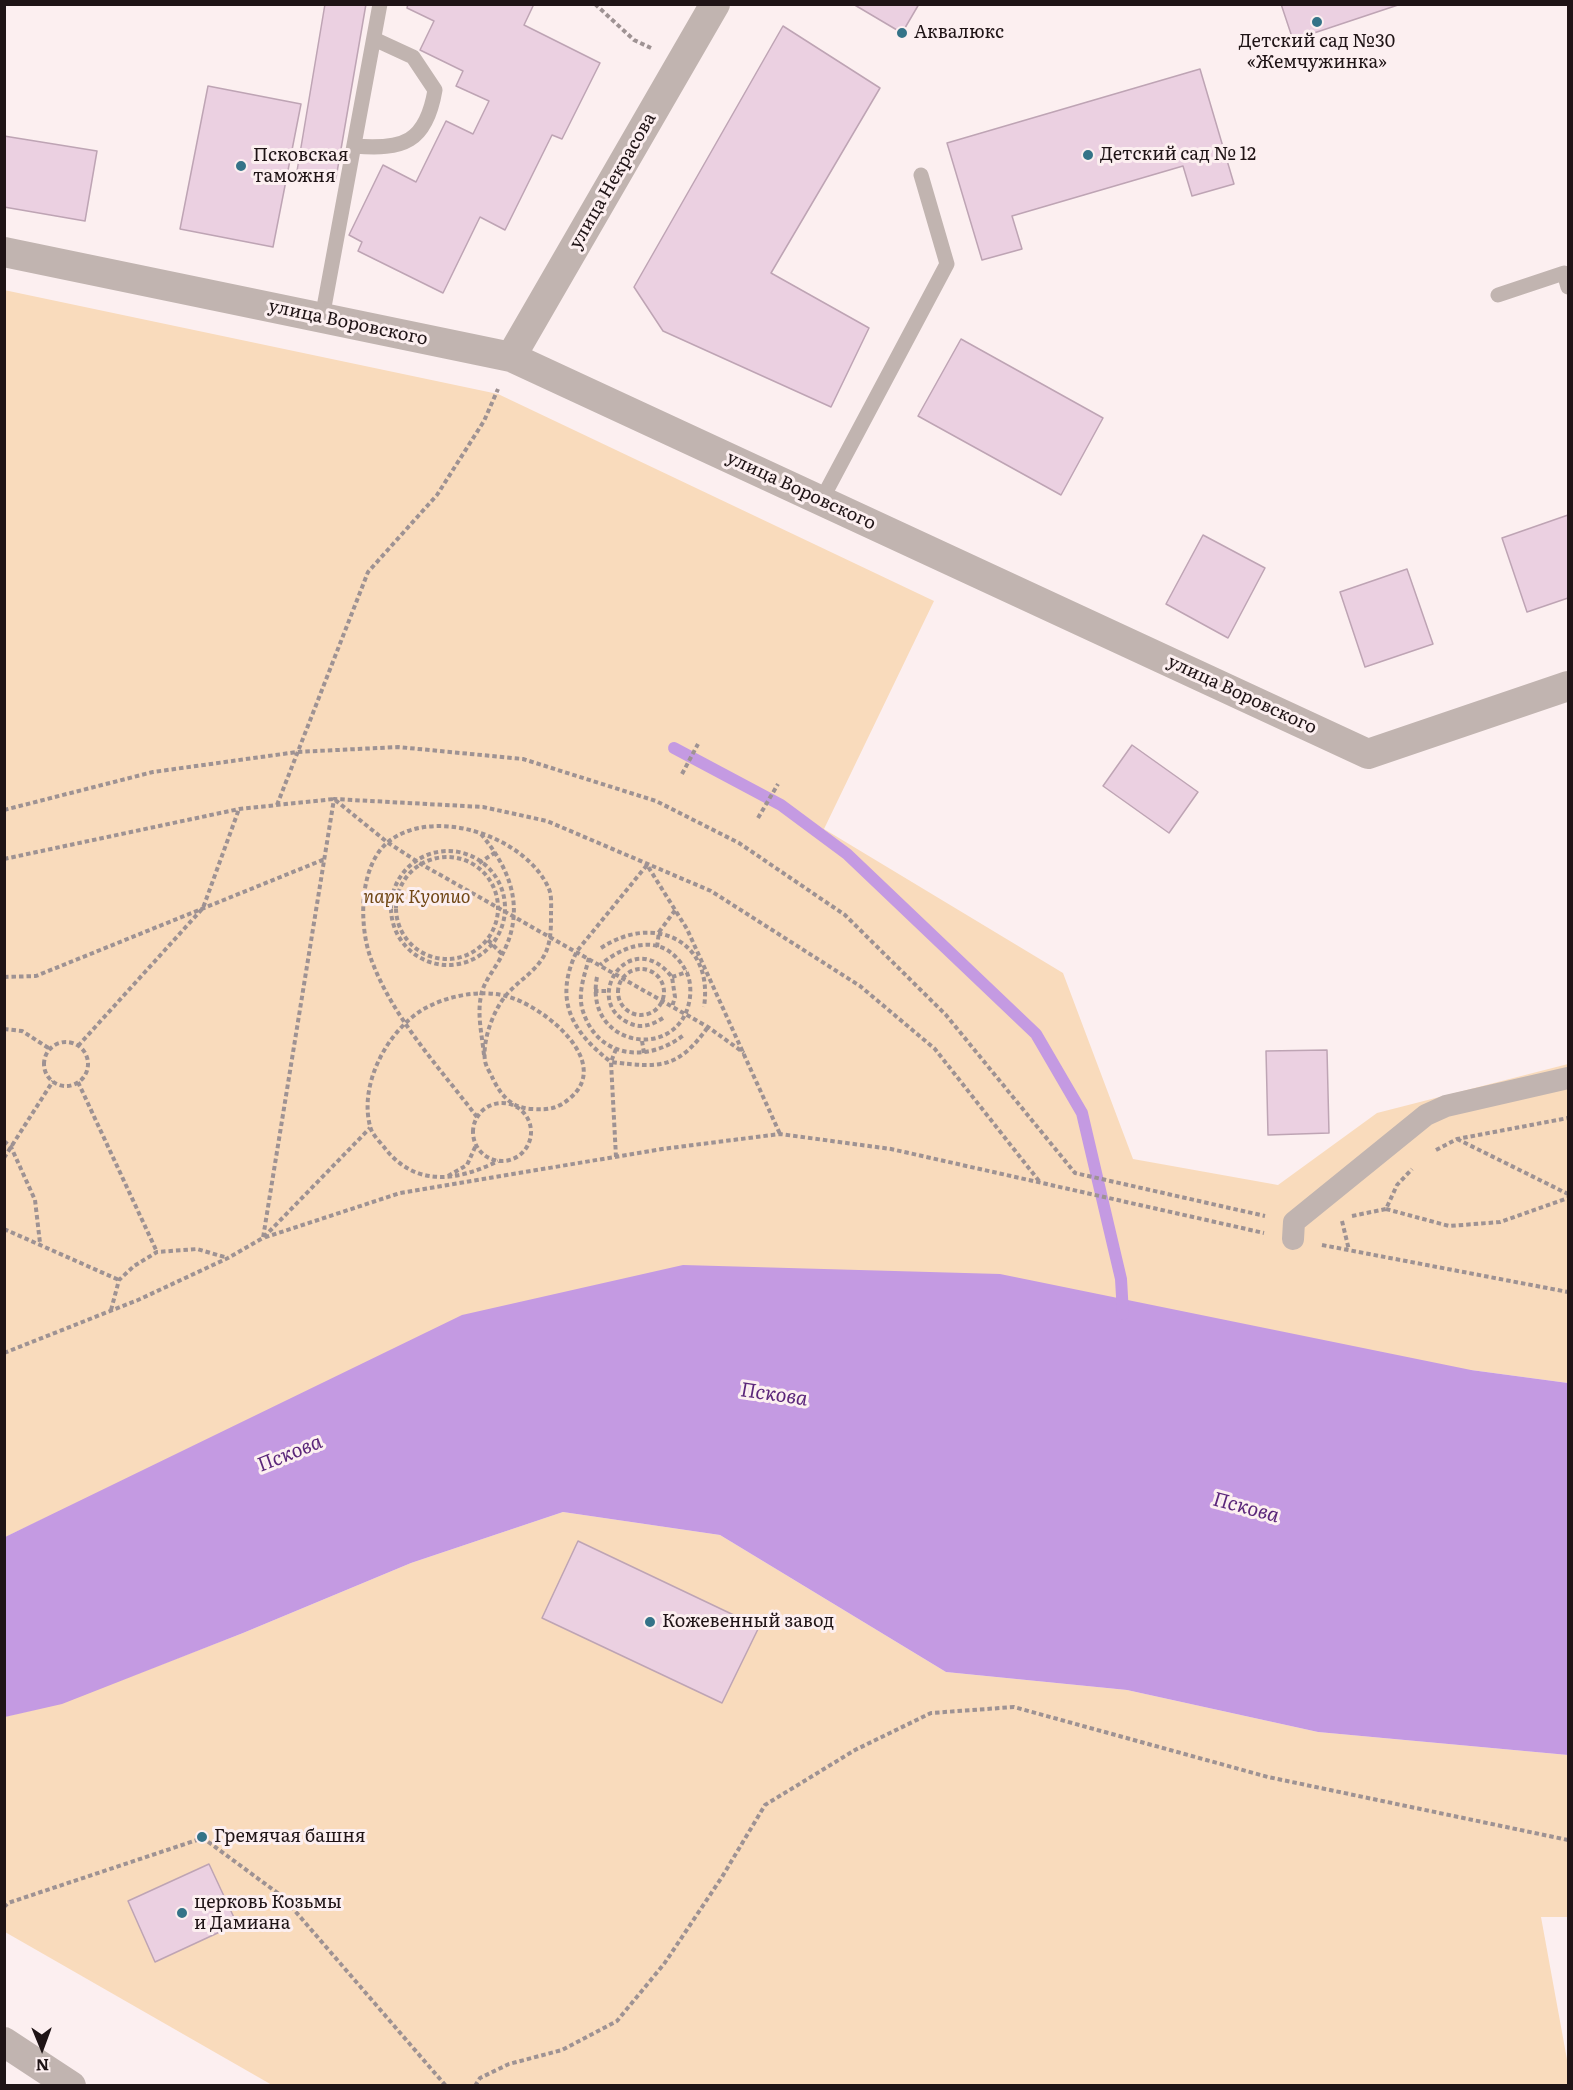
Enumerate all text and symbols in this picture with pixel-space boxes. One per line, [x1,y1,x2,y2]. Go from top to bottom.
marker: Детский сад №30 «Жемчужинка» [1310,15,1324,29]
place label: Аквалюкс [914,22,1004,44]
marker: Аквалюкс [895,26,909,40]
place label: Детский сад №30 «Жемчужинка» [1239,31,1395,74]
street label: улица Некрасова [565,109,661,253]
place label: Детский сад № 12 [1100,144,1256,166]
place label: Псковская таможня [253,145,349,188]
marker: Детский сад № 12 [1081,148,1095,162]
marker: Псковская таможня [234,159,248,173]
street label: улица Воровского [266,296,430,350]
street label: улица Воровского [723,447,879,535]
street label: улица Воровского [1164,651,1320,739]
park label: парк Куопио [364,887,470,909]
water label: Пскова [739,1378,809,1412]
water label: Пскова [254,1430,326,1478]
water label: Пскова [1210,1488,1282,1528]
place label: Кожевенный завод [662,1611,834,1633]
marker: Кожевенный завод [643,1615,657,1629]
place label: Гремячая башня [214,1826,366,1848]
marker: Гремячая башня [195,1830,209,1844]
place label: церковь Козьмы и Дамиана [194,1892,342,1934]
marker: церковь Козьмы и Дамиана [175,1906,189,1920]
north arrow [12,2018,72,2078]
text: N [35,2054,49,2078]

